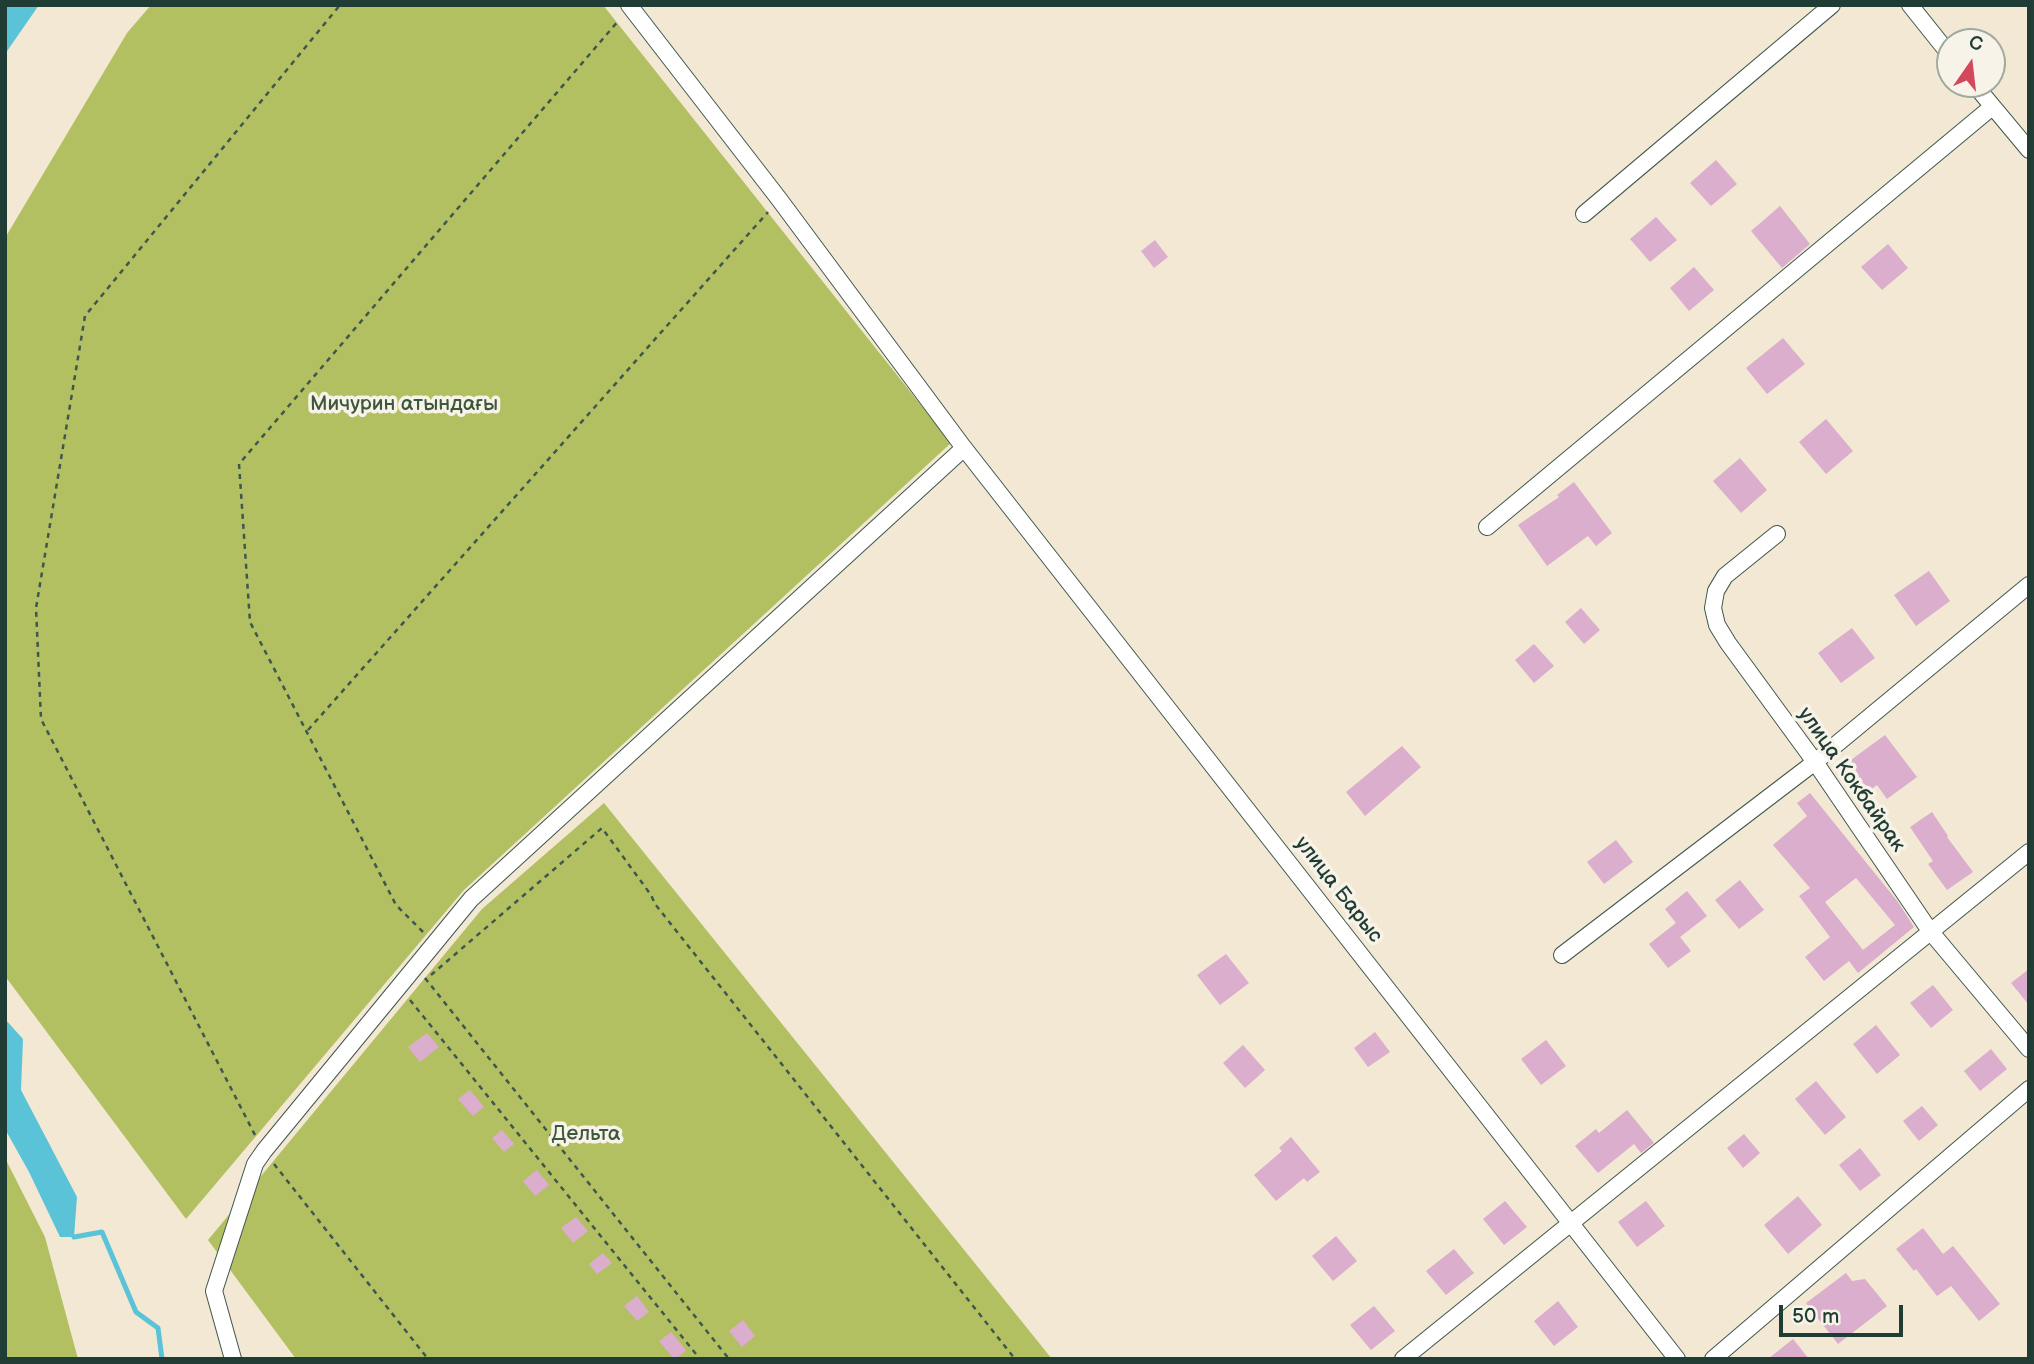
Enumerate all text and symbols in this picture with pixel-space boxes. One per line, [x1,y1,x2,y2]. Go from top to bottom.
north arrow [1936,28,2006,98]
text: С [1967,31,1985,57]
park label: Мичурин атындағы [310,392,498,418]
street label: улица Кокбайрак [1792,703,1910,857]
street label: улица Барыс [1289,832,1387,948]
park label: Дельта [552,1122,620,1148]
scale bar [1782,1290,1906,1334]
text: 50 m [1792,1304,1839,1329]

